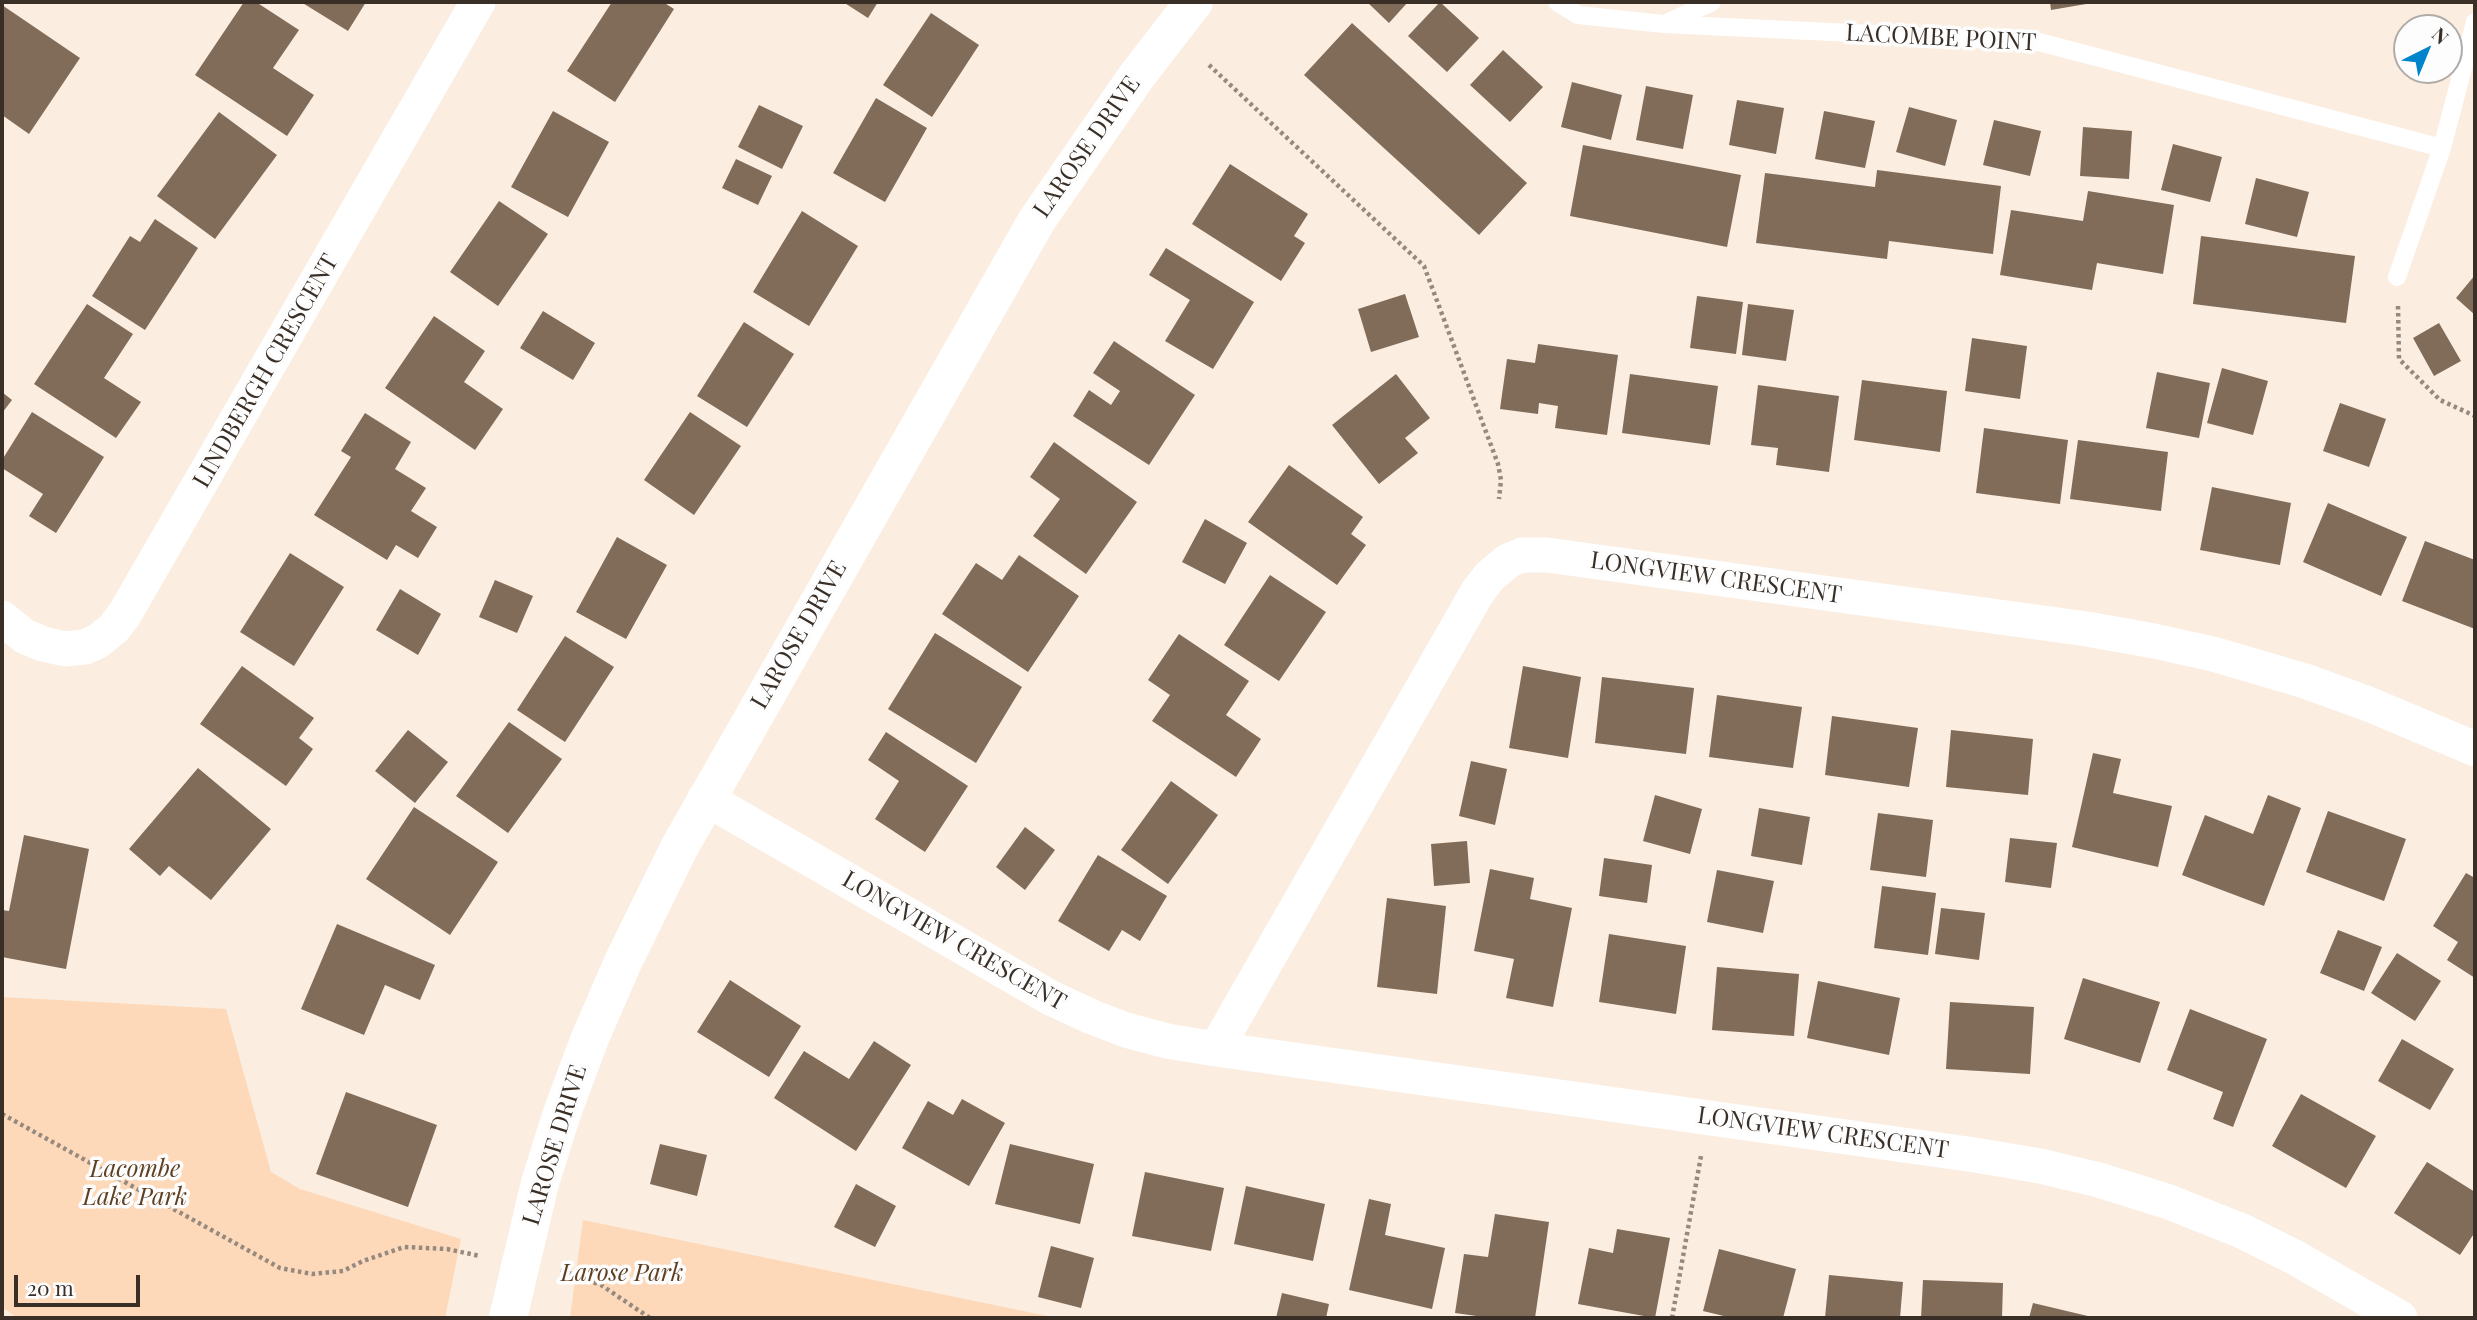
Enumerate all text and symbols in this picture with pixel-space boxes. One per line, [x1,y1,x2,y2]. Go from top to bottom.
north arrow [2393,14,2463,84]
street label: LACOMBE POINT [1845,19,2037,57]
text: N [2427,21,2455,49]
street label: LAROSE DRIVE [1028,71,1146,223]
street label: LINDBERGH CRESCENT [187,249,345,493]
street label: LONGVIEW CRESCENT [1588,546,1844,610]
street label: LAROSE DRIVE [745,556,853,714]
street label: LONGVIEW CRESCENT [837,865,1071,1017]
street label: LAROSE DRIVE [517,1061,593,1229]
street label: LONGVIEW CRESCENT [1695,1101,1951,1165]
park label: Lacombe Lake Park [83,1156,187,1212]
scale bar [18,1260,144,1304]
park label: Larose Park [561,1260,683,1288]
text: 20 m [27,1273,74,1301]

